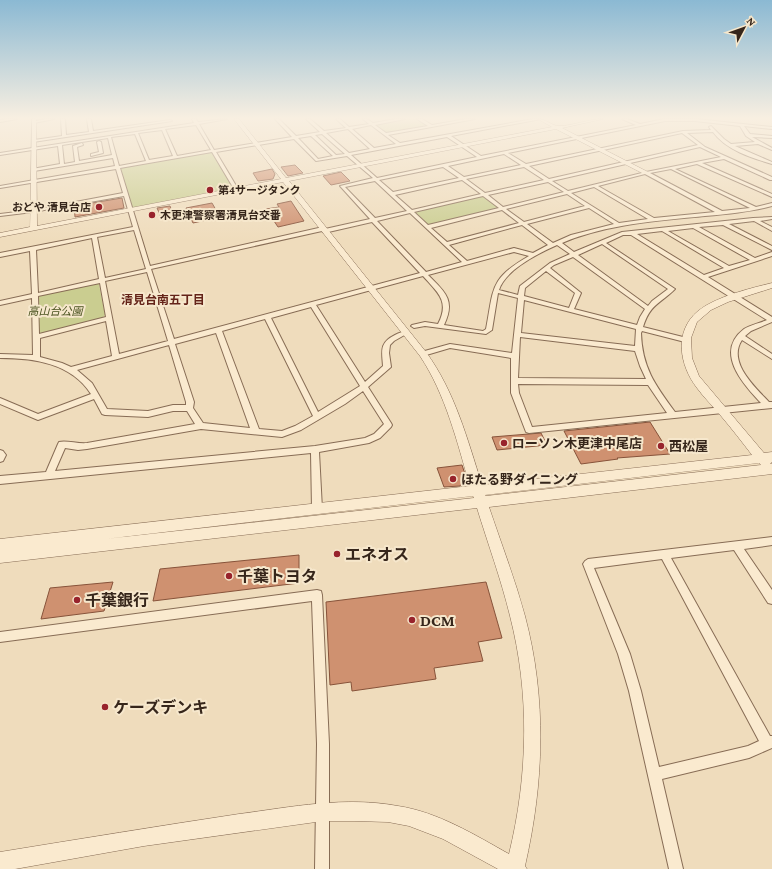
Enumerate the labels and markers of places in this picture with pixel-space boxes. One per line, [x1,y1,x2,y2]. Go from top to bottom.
place label: 第4サージタンク [218,184,301,196]
marker: 第4サージタンク [205,185,215,195]
place label: おどや 清見台店 [12,201,91,213]
marker: おどや 清見台店 [94,202,104,212]
place label: 木更津警察署清見台交番 [160,209,281,221]
marker: 木更津警察署清見台交番 [147,210,157,220]
place label: ローソン木更津中尾店 [512,436,642,451]
marker: ローソン木更津中尾店 [499,438,509,448]
place label: 西松屋 [669,439,708,454]
marker: 西松屋 [656,441,666,451]
place label: ほたる野ダイニング [461,472,578,487]
marker: ほたる野ダイニング [448,474,458,484]
place label: エネオス [345,546,409,563]
marker: エネオス [332,549,342,559]
place label: 千葉トヨタ [237,568,317,585]
marker: 千葉トヨタ [224,571,234,581]
place label: 千葉銀行 [85,592,149,609]
marker: 千葉銀行 [72,595,82,605]
place label: DCM [420,612,455,629]
marker: DCM [407,615,417,625]
place label: ケーズデンキ [113,699,208,716]
marker: ケーズデンキ [100,702,110,712]

